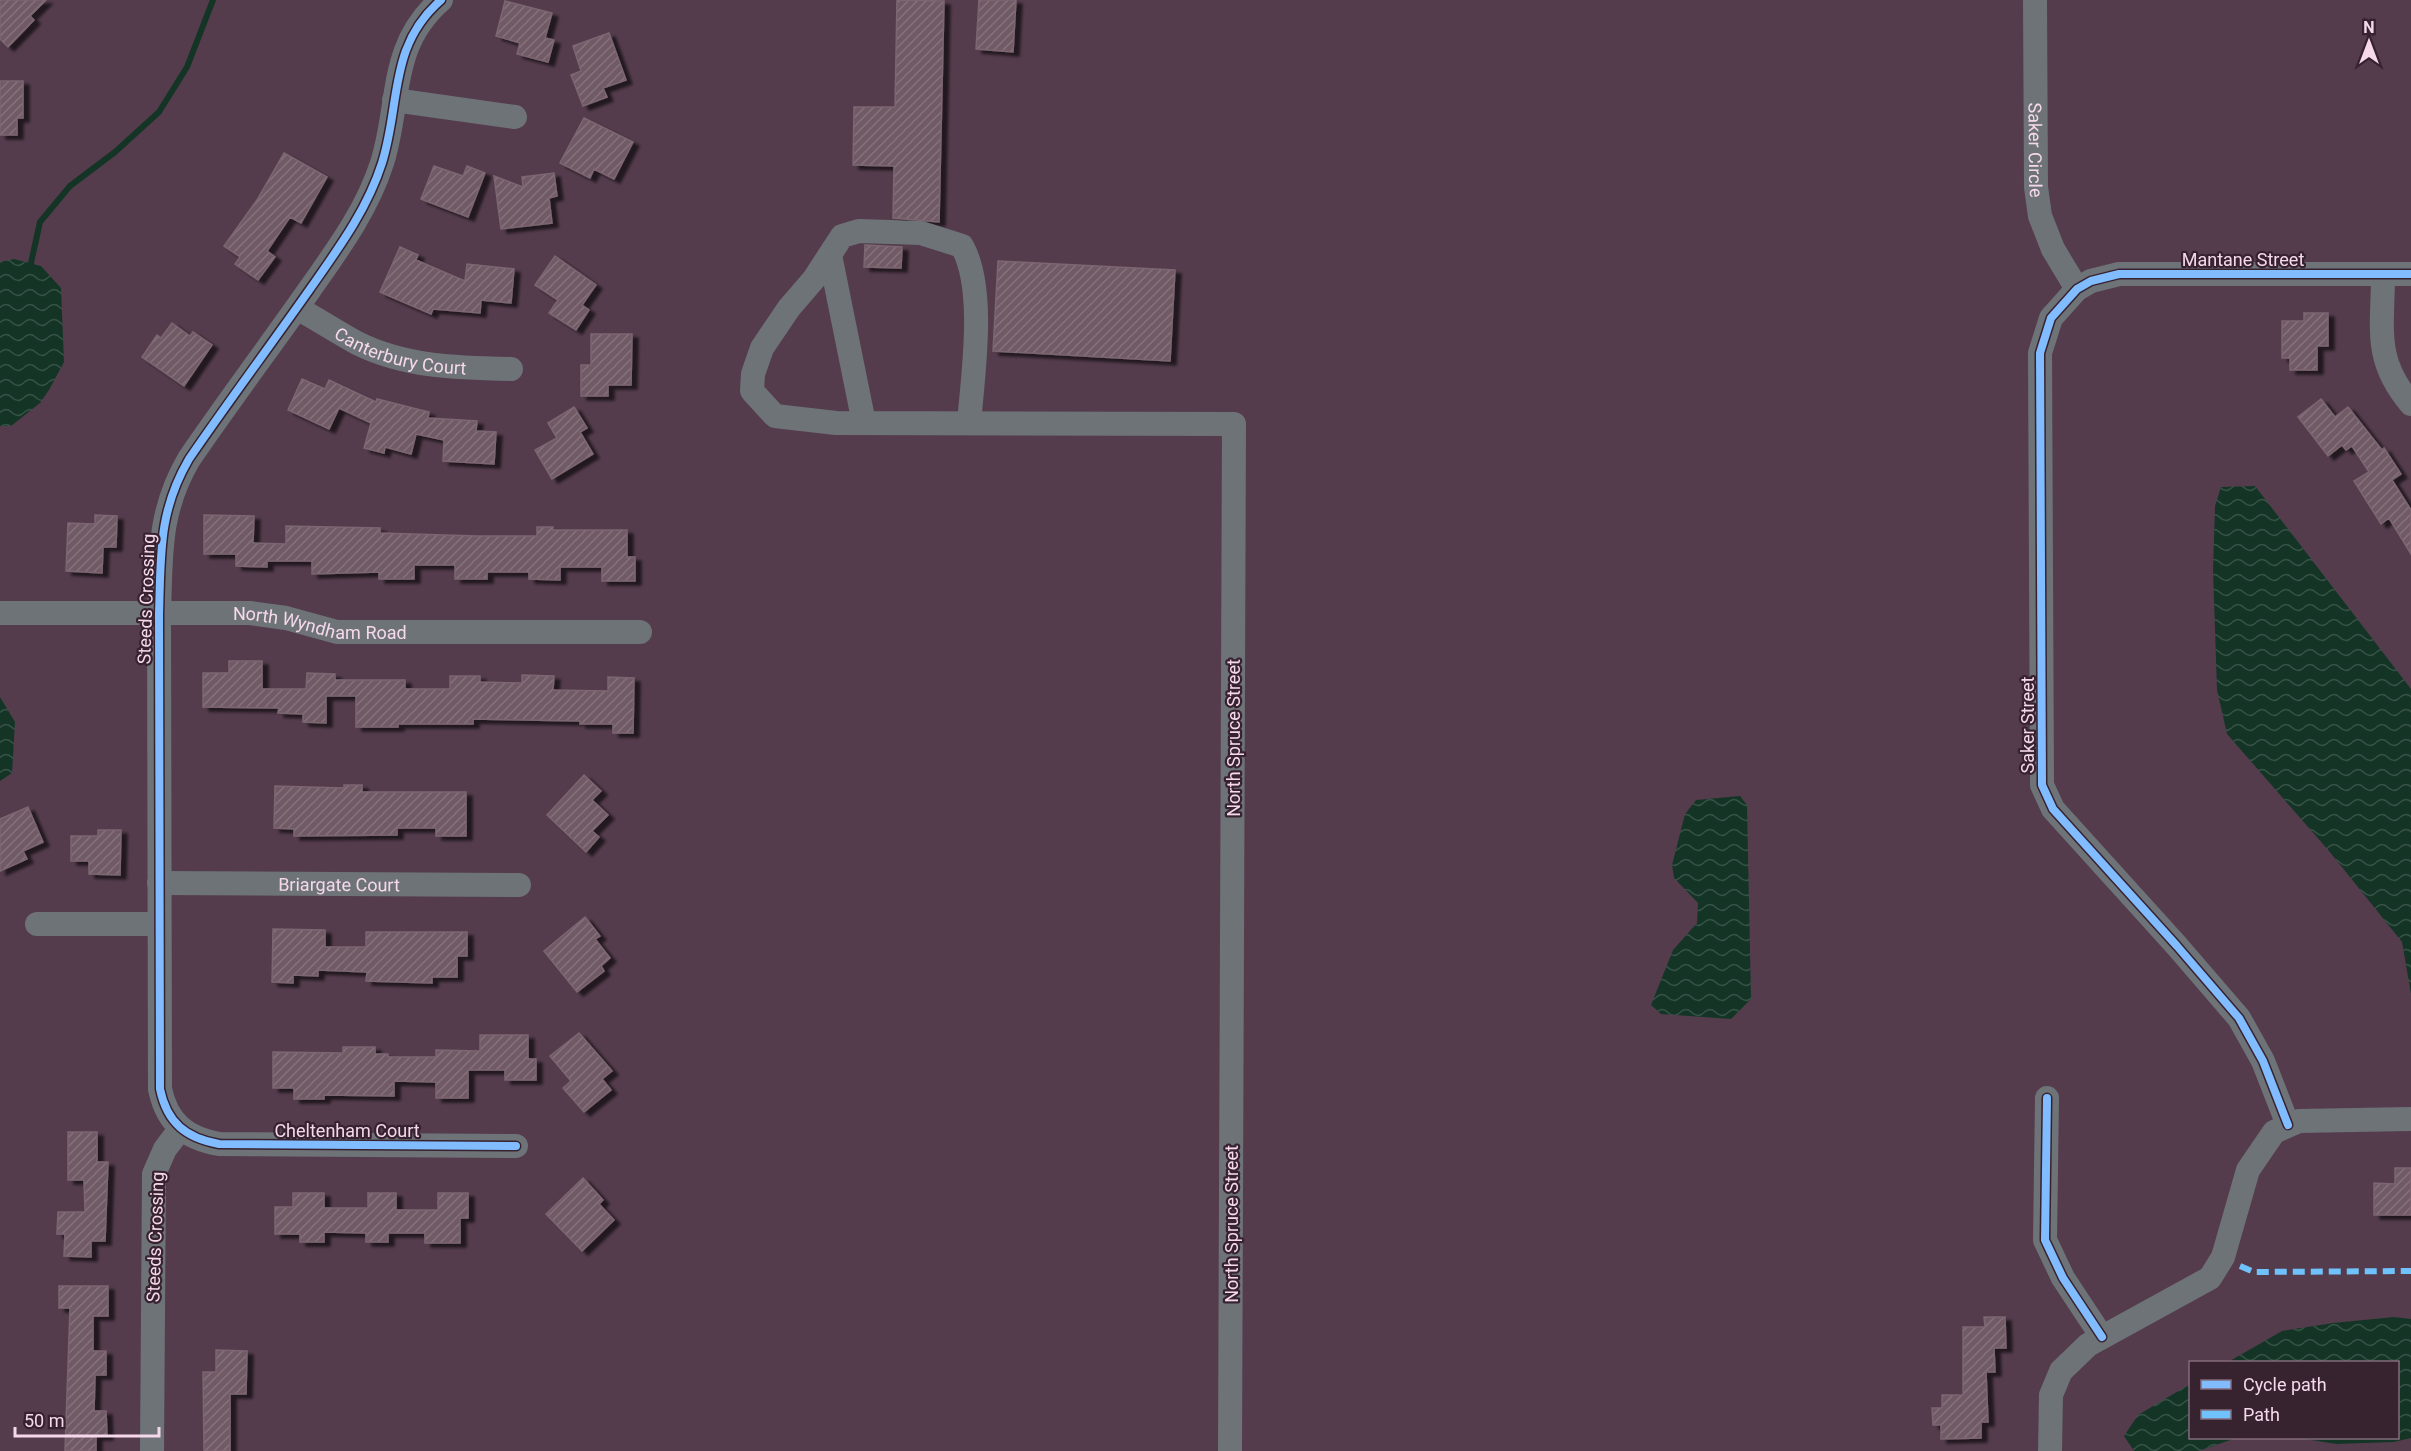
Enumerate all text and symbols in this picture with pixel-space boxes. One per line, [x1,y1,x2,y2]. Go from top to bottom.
north arrow [2339,12,2399,72]
text: N [2363,18,2375,37]
street label: Saker Circle [2025,102,2048,199]
street label: Mantane Street [2182,249,2304,270]
street label: Canterbury Court [331,322,467,378]
street label: Steeds Crossing [133,533,159,665]
street label: North Wyndham Road [233,602,407,643]
street label: North Spruce Street [1223,659,1244,817]
street label: Saker Street [2017,676,2038,774]
street label: Briargate Court [278,873,400,895]
street label: Cheltenham Court [274,1120,420,1141]
street label: North Spruce Street [1221,1145,1242,1303]
street label: Steeds Crossing [142,1171,168,1303]
legend [2189,1361,2399,1439]
text: Cycle path [2243,1374,2327,1395]
scale bar [15,1400,159,1438]
text: Path [2243,1404,2280,1425]
text: 50 m [24,1410,64,1431]

